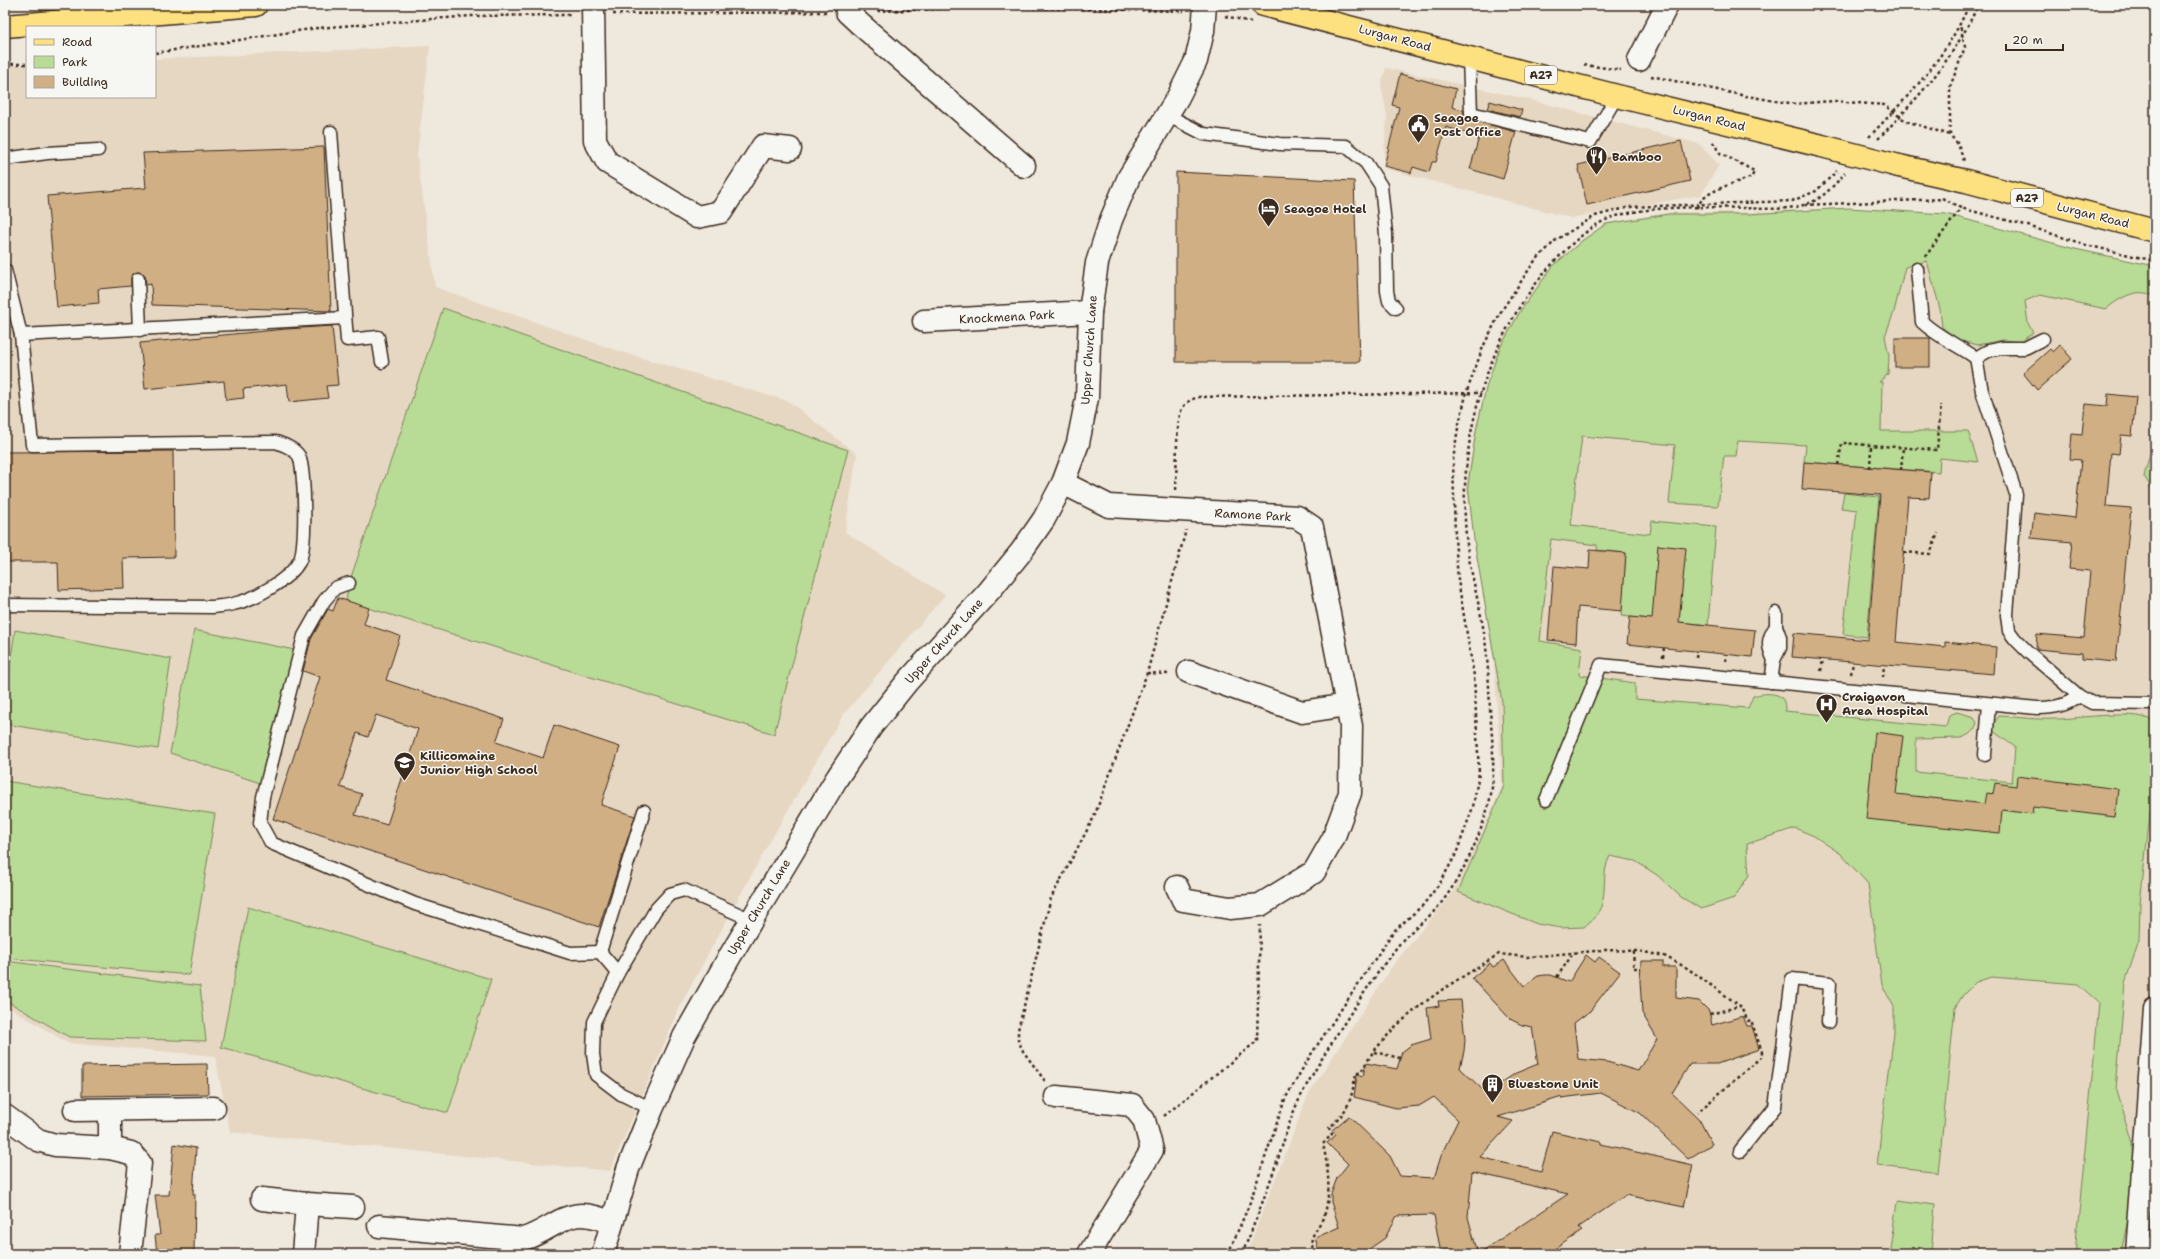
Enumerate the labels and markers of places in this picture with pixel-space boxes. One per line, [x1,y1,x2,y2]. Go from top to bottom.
place label: Seagoe Post Office [1434,110,1501,140]
public building icon: Seagoe Post Office [1405,112,1431,145]
restaurant icon: Bamboo [1584,144,1610,177]
place label: Bamboo [1612,149,1662,165]
hotel icon: Seagoe Hotel [1255,196,1281,229]
place label: Seagoe Hotel [1284,201,1366,217]
place label: Craigavon Area Hospital [1842,689,1928,719]
hospital icon: Craigavon Area Hospital [1813,691,1839,724]
place label: Killicomaine Junior High School [420,748,538,778]
school or university icon: Killicomaine Junior High School [391,750,417,783]
building icon: Bluestone Unit [1479,1071,1505,1104]
place label: Bluestone Unit [1508,1076,1599,1092]

